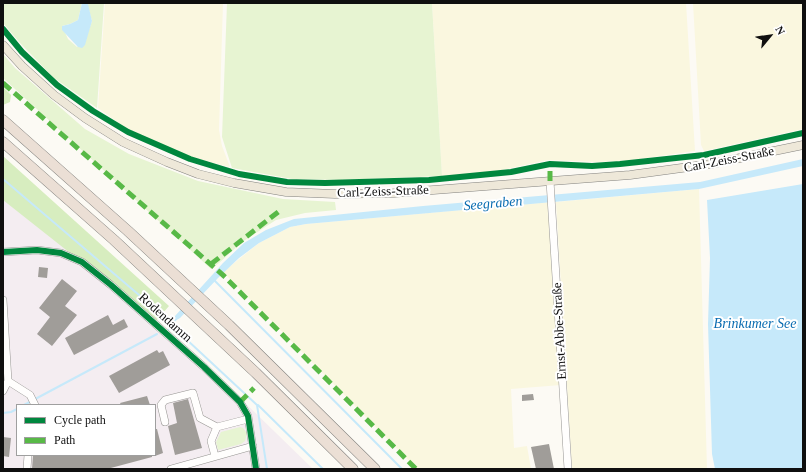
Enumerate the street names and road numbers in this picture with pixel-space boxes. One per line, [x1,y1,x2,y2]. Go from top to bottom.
street label: Carl-Zeiss-Straße [683,144,775,176]
street label: Carl-Zeiss-Straße [337,183,429,201]
street label: Ernst-Abbe-Straße [550,282,570,380]
street label: Rodendamm [135,290,195,346]

